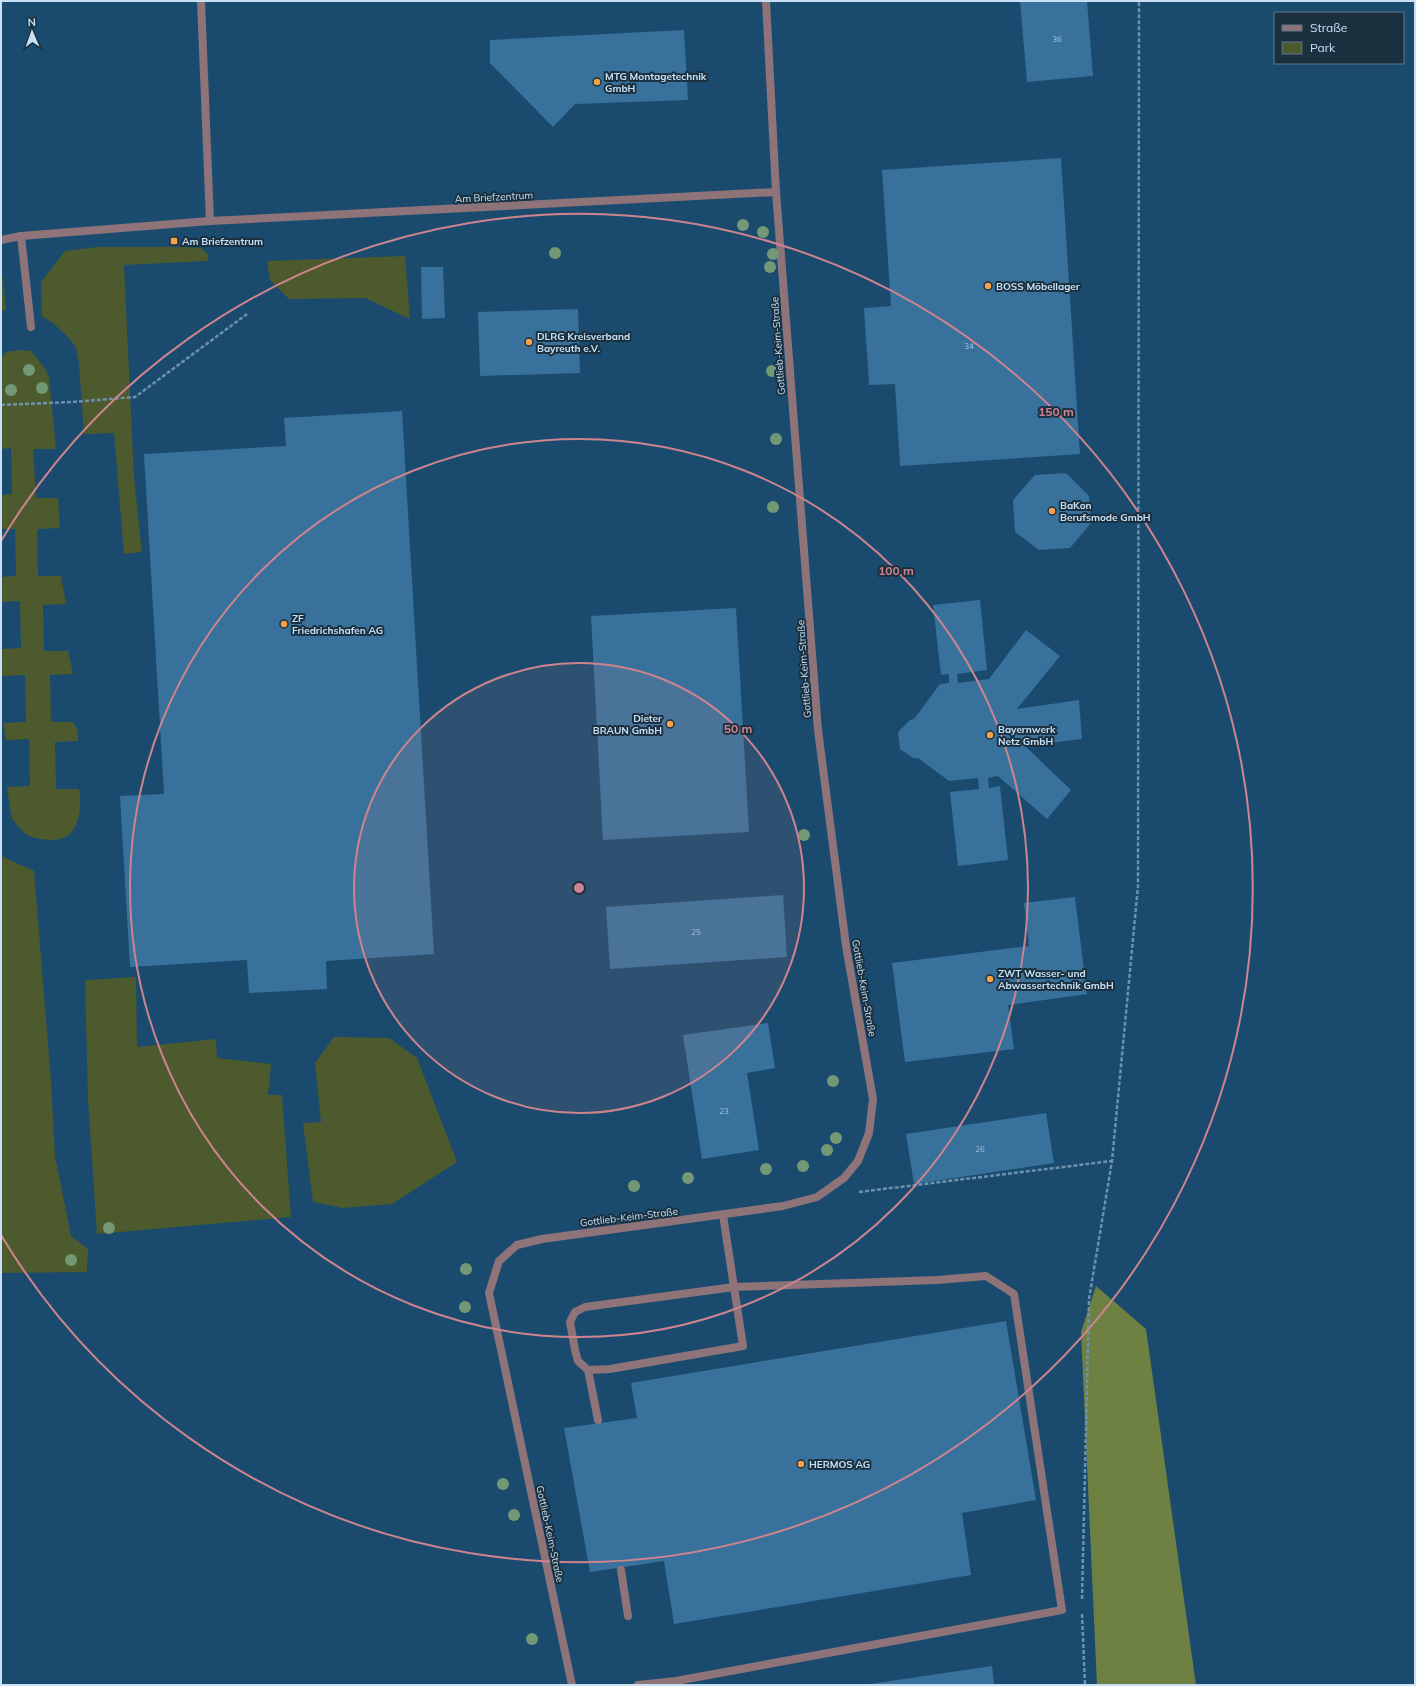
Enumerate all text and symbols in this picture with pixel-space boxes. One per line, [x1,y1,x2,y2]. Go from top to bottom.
north arrow [12,12,52,52]
legend [1274,12,1404,64]
text: N [27,15,36,29]
text: Straße [1310,20,1347,35]
house number: 36 [1052,34,1062,44]
text: Park [1310,40,1336,55]
place label: MTG Montagetechnik GmbH [605,70,707,95]
marker: MTG Montagetechnik GmbH [592,77,602,87]
street label: Am Briefzentrum [455,188,534,206]
place label: Am Briefzentrum [182,235,263,248]
marker: Am Briefzentrum [169,236,179,246]
place label: BOSS Möbellager [996,280,1080,293]
marker: BOSS Möbellager [983,281,993,291]
street label: Gottlieb-Keim-Straße [768,296,788,396]
place label: DLRG Kreisverband Bayreuth e.V. [537,330,630,355]
marker: DLRG Kreisverband Bayreuth e.V. [524,337,534,347]
house number: 34 [964,341,974,351]
text: 150 m [1038,404,1074,419]
place label: BaKon Berufsmode GmbH [1060,499,1151,524]
marker: BaKon Berufsmode GmbH [1047,506,1057,516]
text: 100 m [878,563,914,578]
place label: ZF Friedrichshafen AG [292,612,383,637]
marker: ZF Friedrichshafen AG [279,619,289,629]
street label: Gottlieb-Keim-Straße [794,619,814,719]
place label: Dieter BRAUN GmbH [593,712,662,737]
marker: Dieter BRAUN GmbH [665,719,675,729]
text: 50 m [724,721,752,736]
place label: Bayernwerk Netz GmbH [998,723,1056,748]
marker: Bayernwerk Netz GmbH [985,730,995,740]
centre of rings [572,881,586,895]
house number: 25 [691,927,701,937]
street label: Gottlieb-Keim-Straße [849,938,879,1038]
place label: ZWT Wasser- und Abwassertechnik GmbH [998,967,1114,992]
marker: ZWT Wasser- und Abwassertechnik GmbH [985,974,995,984]
house number: 23 [719,1106,729,1116]
house number: 26 [975,1144,985,1154]
street label: Gottlieb-Keim-Straße [579,1205,679,1229]
place label: HERMOS AG [809,1458,870,1471]
marker: HERMOS AG [796,1459,806,1469]
street label: Gottlieb-Keim-Straße [533,1484,567,1584]

